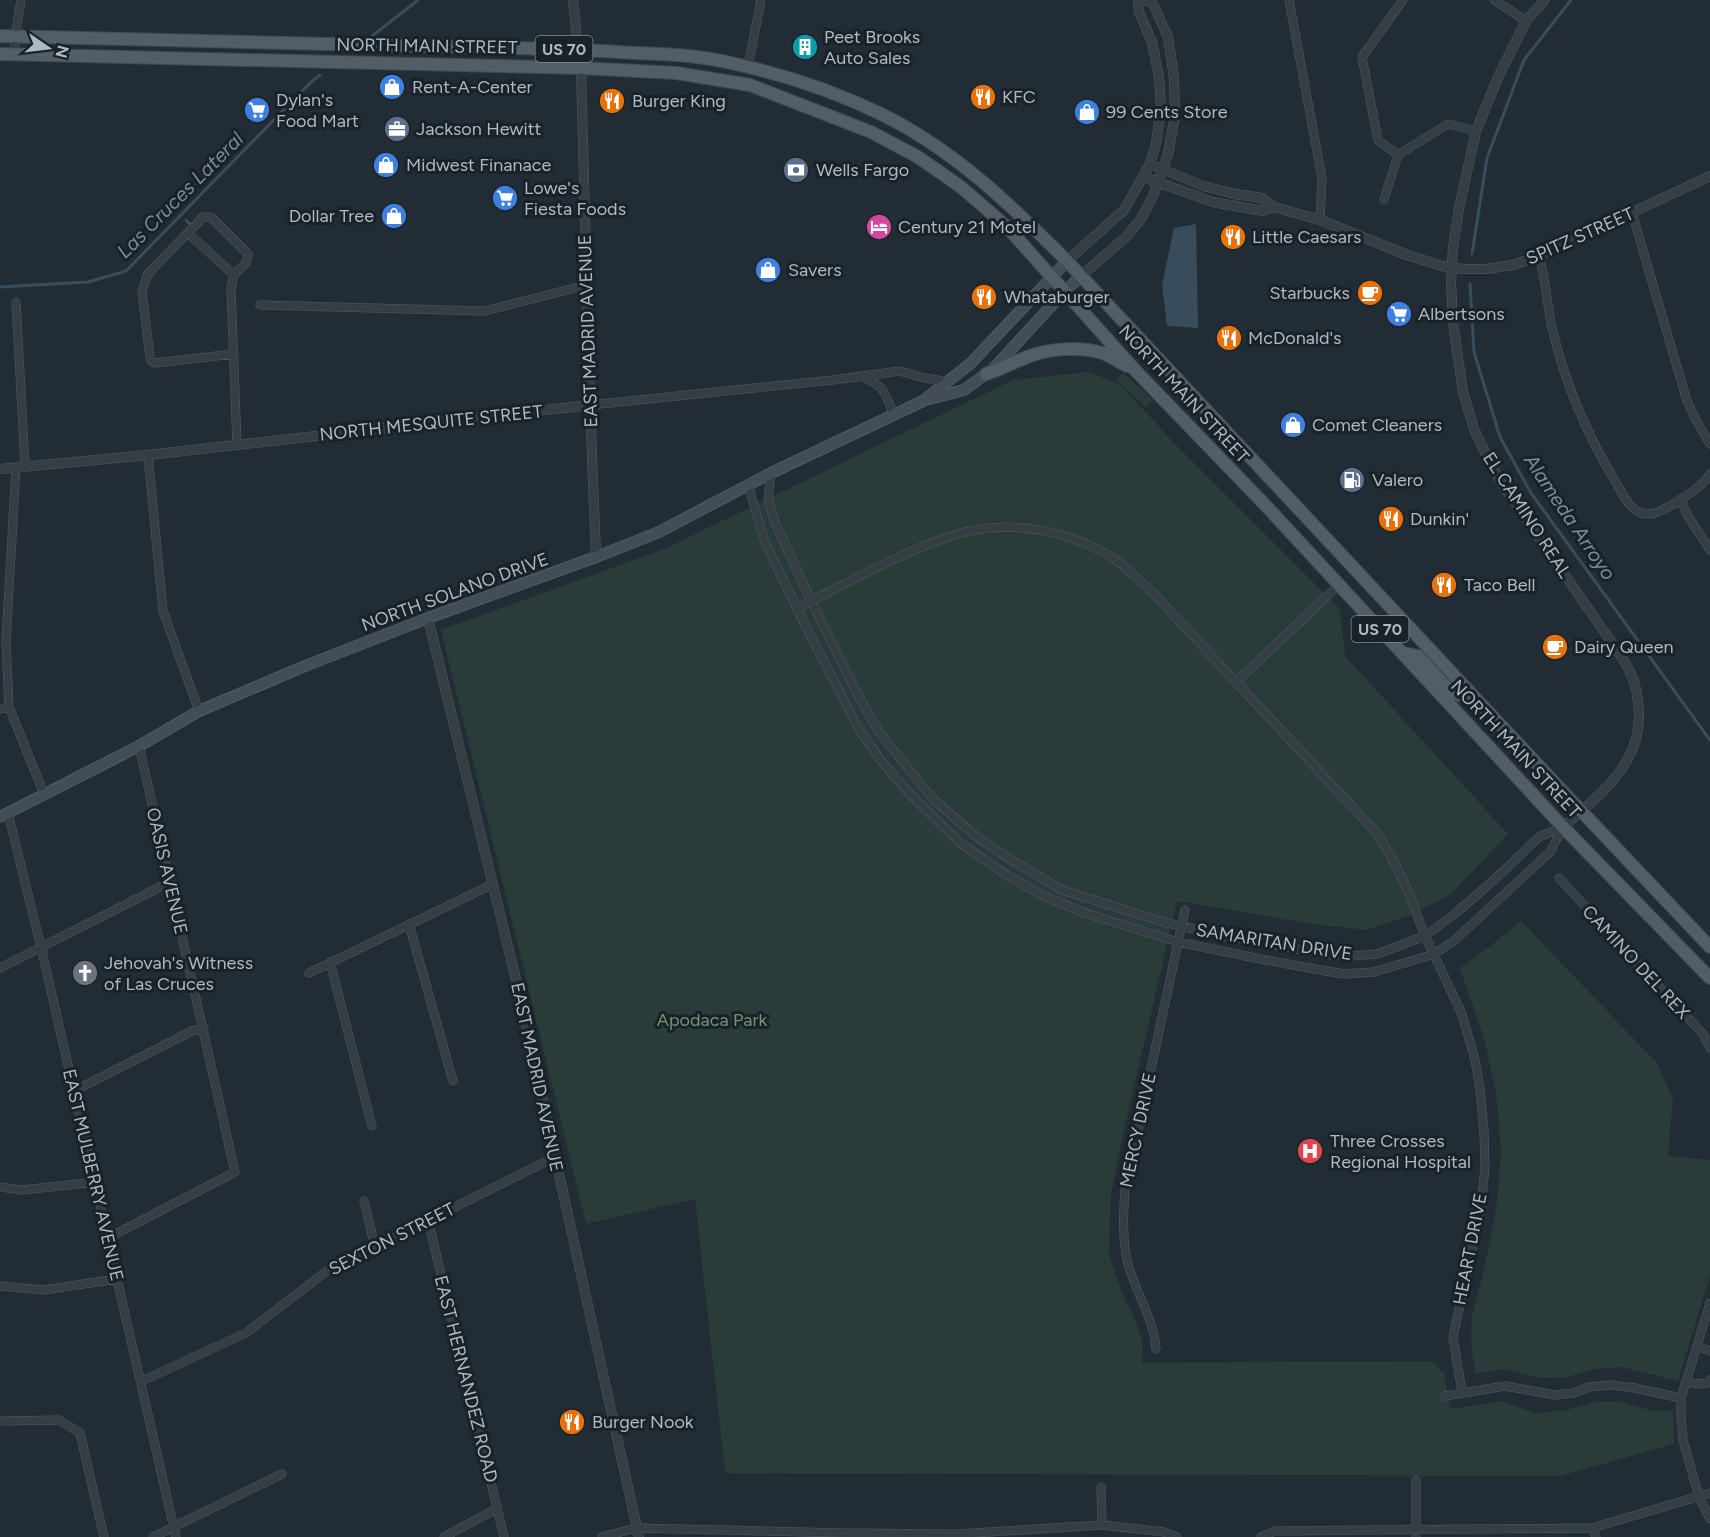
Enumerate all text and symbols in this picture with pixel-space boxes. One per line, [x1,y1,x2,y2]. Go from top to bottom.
north arrow [18,18,78,78]
place label: Peet Brooks Auto Sales [824,26,920,69]
building icon: Peet Brooks Auto Sales [790,32,820,62]
street label: NORTH MAIN STREET [336,33,518,59]
road number: US 70 [536,36,592,62]
text: N [51,43,73,60]
shop icon: Rent-A-Center [377,72,407,102]
place label: Rent-A-Center [412,76,533,98]
restaurant icon: KFC [968,82,998,112]
restaurant icon: Burger King [597,86,627,116]
place label: KFC [1002,86,1036,108]
place label: Dylan's Food Mart [276,89,359,132]
place label: Burger King [632,90,726,112]
supermarket icon: Dylan's Food Mart [242,95,272,125]
shop icon: 99 Cents Store [1072,97,1102,127]
place label: 99 Cents Store [1106,101,1228,123]
office icon: Jackson Hewitt [382,114,412,144]
place label: Jackson Hewitt [416,118,541,140]
water label: Las Cruces Lateral [112,126,249,263]
shop icon: Midwest Finanace [371,150,401,180]
place label: Midwest Finanace [406,154,551,176]
bank icon: Wells Fargo [781,155,811,185]
place label: Wells Fargo [816,159,909,181]
place label: Lowe's Fiesta Foods [524,177,626,220]
supermarket icon: Lowe's Fiesta Foods [490,183,520,213]
shop icon: Dollar Tree [379,201,409,231]
street label: SPITZ STREET [1523,202,1637,270]
place label: Dollar Tree [289,205,374,227]
hotel icon: Century 21 Motel [864,212,894,242]
place label: Century 21 Motel [898,216,1036,238]
restaurant icon: Little Caesars [1218,222,1248,252]
place label: Little Caesars [1252,226,1361,248]
street label: EAST MADRID AVENUE [574,234,602,428]
shop icon: Savers [753,255,783,285]
place label: Savers [788,259,842,281]
cafe icon: Starbucks [1355,278,1385,308]
restaurant icon: Whataburger [969,282,999,312]
place label: Starbucks [1269,282,1350,304]
place label: Whataburger [1004,286,1110,308]
supermarket icon: Albertsons [1384,299,1414,329]
place label: Albertsons [1418,303,1505,325]
street label: NORTH MAIN STREET [1114,320,1254,468]
restaurant icon: McDonald's [1214,323,1244,353]
place label: McDonald's [1248,327,1342,349]
street label: NORTH MESQUITE STREET [318,400,544,446]
shop icon: Comet Cleaners [1278,410,1308,440]
place label: Comet Cleaners [1312,414,1442,436]
street label: EL CAMINO REAL [1478,448,1576,583]
water label: Alameda Arroyo [1518,449,1621,585]
fuel station icon: Valero [1337,465,1367,495]
place label: Valero [1372,469,1423,491]
restaurant icon: Dunkin' [1376,504,1406,534]
place label: Dunkin' [1410,508,1469,530]
street label: NORTH SOLANO DRIVE [358,548,552,636]
restaurant icon: Taco Bell [1429,570,1459,600]
place label: Taco Bell [1464,574,1535,596]
road number: US 70 [1352,616,1408,642]
cafe icon: Dairy Queen [1540,632,1570,662]
place label: Dairy Queen [1574,636,1674,658]
street label: NORTH MAIN STREET [1446,675,1586,823]
street label: OASIS AVENUE [142,805,192,937]
street label: CAMINO DEL REX [1578,901,1694,1023]
street label: SAMARITAN DRIVE [1194,919,1354,965]
place label: Jehovah's Witness of Las Cruces [104,952,253,995]
church icon: Jehovah's Witness of Las Cruces [70,958,100,988]
street label: EAST MADRID AVENUE [506,980,568,1174]
park label: Apodaca Park [657,1009,768,1031]
street label: EAST MULBERRY AVENUE [58,1067,128,1283]
street label: MERCY DRIVE [1115,1070,1161,1190]
place label: Three Crosses Regional Hospital [1330,1130,1471,1173]
hospital icon: Three Crosses Regional Hospital [1295,1136,1325,1166]
street label: HEART DRIVE [1448,1191,1492,1307]
street label: SEXTON STREET [325,1198,459,1280]
street label: EAST HERNANDEZ ROAD [430,1273,502,1485]
restaurant icon: Burger Nook [557,1407,587,1437]
place label: Burger Nook [592,1411,694,1433]

